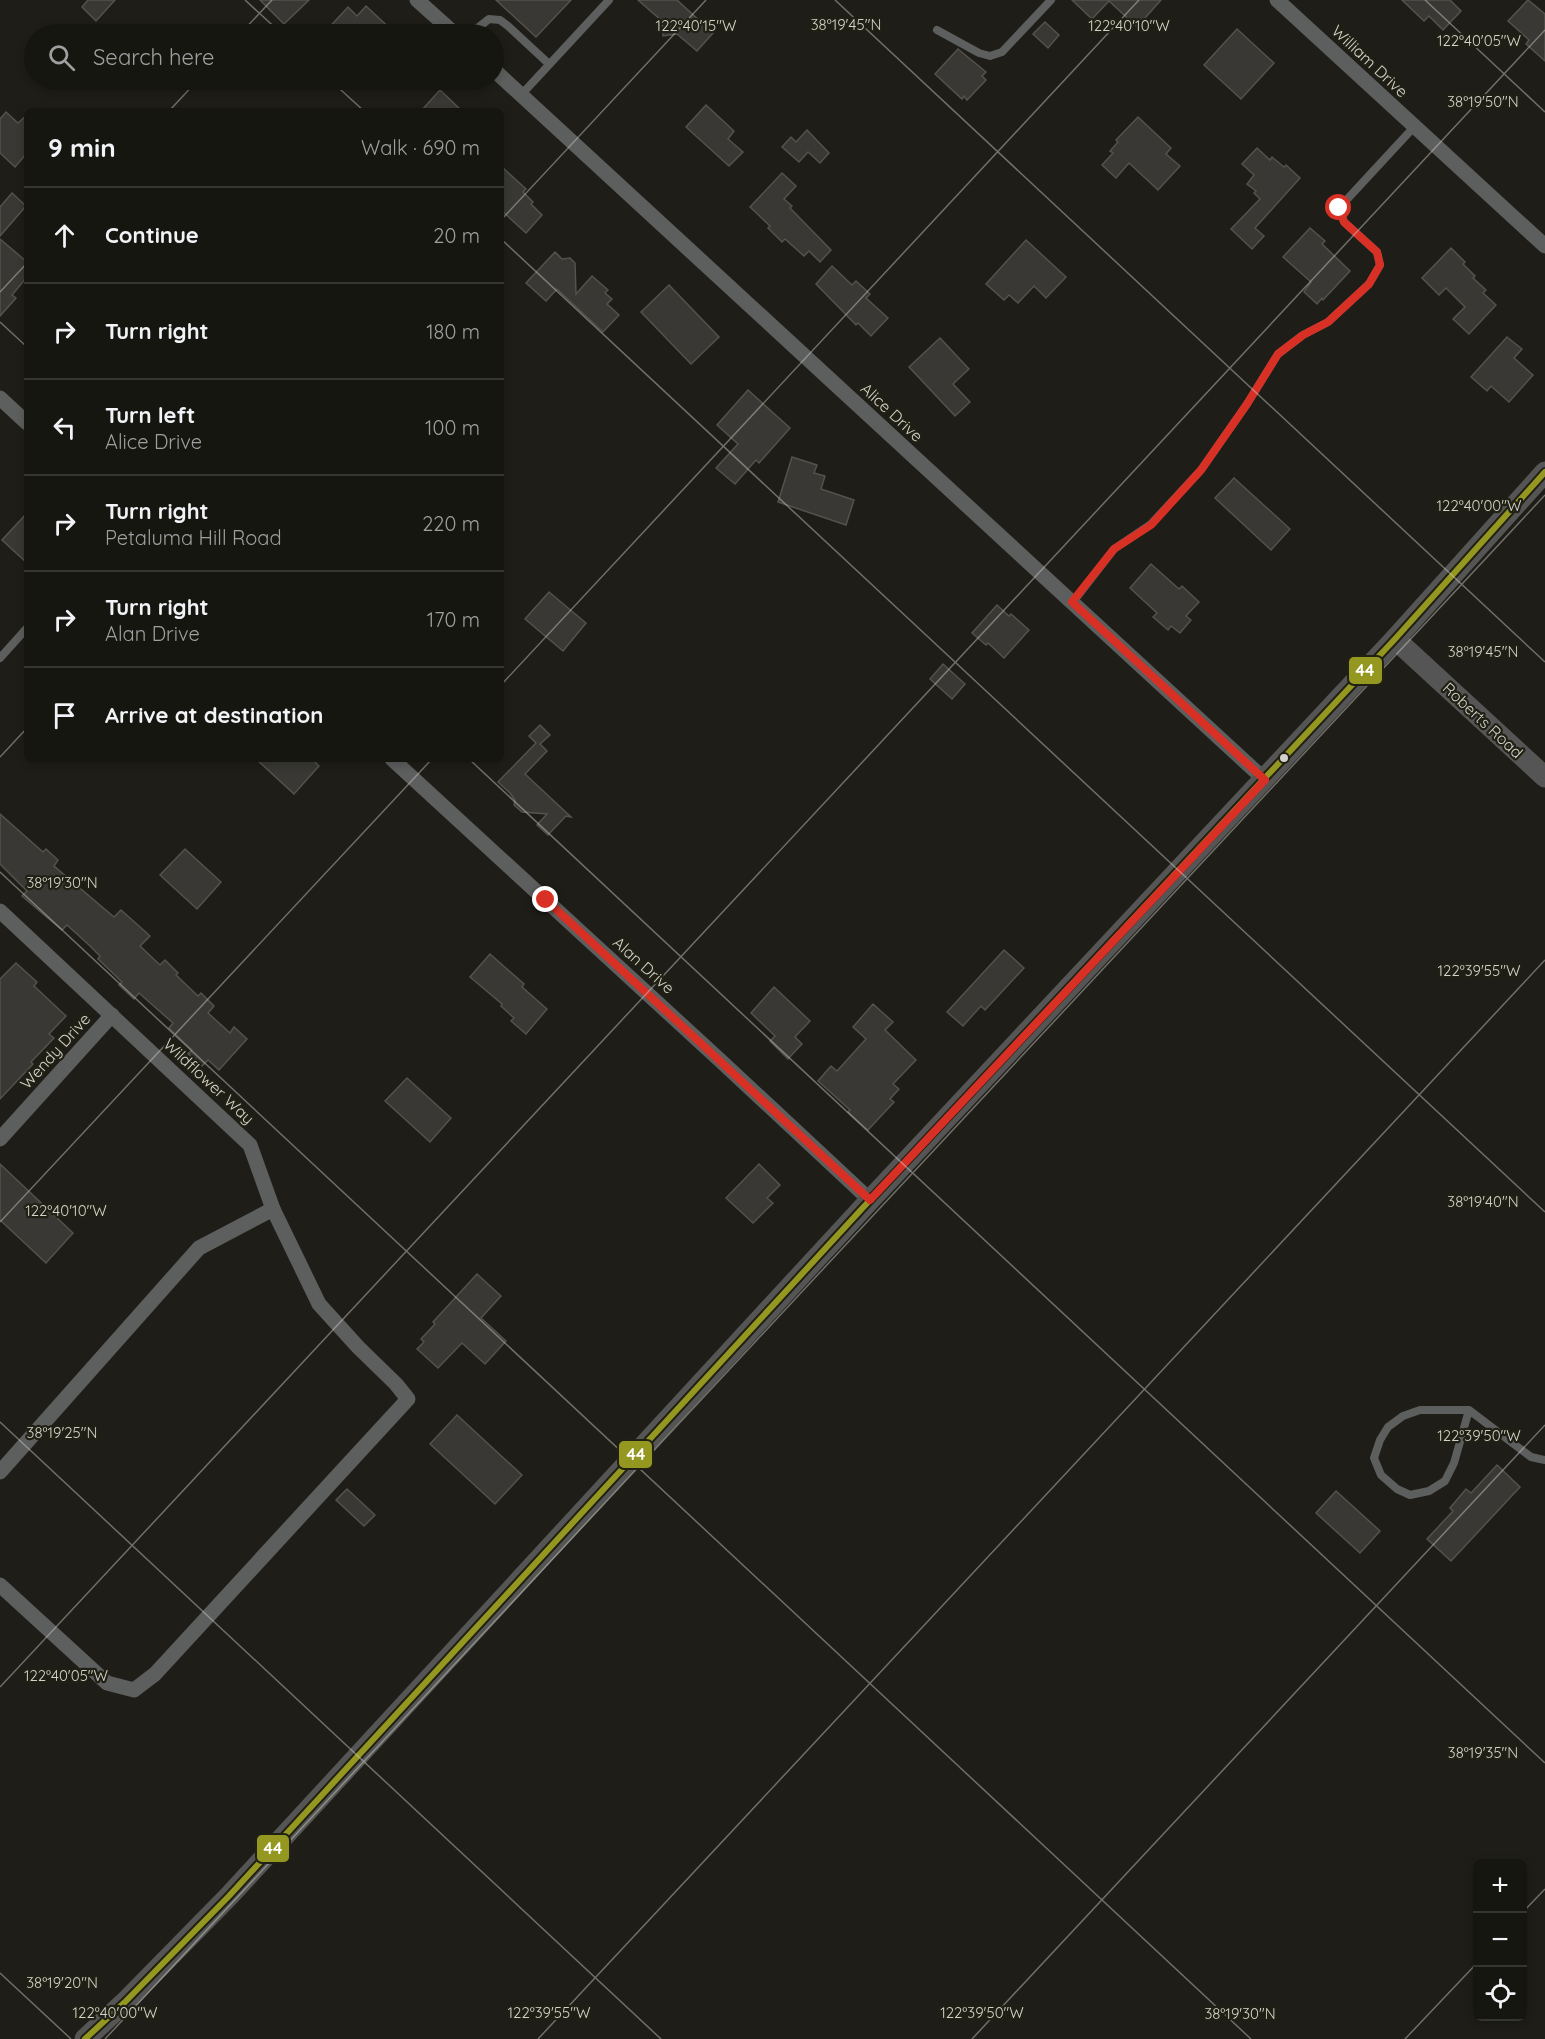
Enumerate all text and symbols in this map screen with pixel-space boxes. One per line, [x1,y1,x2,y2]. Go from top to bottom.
text: 38°19'45"N [811,15,881,34]
text: 122°40'15"W [656,16,737,35]
text: 122°40'10"W [1088,16,1170,35]
street label: William Drive [1328,21,1412,101]
search box [24,24,504,90]
text: 122°40'05"W [1437,31,1522,50]
icon: search [45,41,78,74]
text: Search here [93,43,214,71]
text: 38°19'50"N [1447,92,1519,111]
text: 9 min [48,131,116,164]
text: Walk · 690 m [361,135,480,160]
route start [1325,194,1351,220]
icon: ahead [48,219,81,252]
text: Continue [105,221,199,249]
text: 20 m [433,223,480,248]
icon: right [48,315,81,348]
text: Turn right [105,317,209,345]
text: 180 m [426,319,480,344]
street label: Alice Drive [857,378,927,446]
text: Turn left [105,401,195,429]
icon: left [48,411,81,444]
text: 100 m [425,415,480,440]
text: Alice Drive [105,429,202,454]
text: 122°40'00"W [1437,496,1522,515]
text: Turn right [105,497,209,525]
icon: right [48,507,81,540]
text: 220 m [422,511,480,536]
text: Petaluma Hill Road [105,525,282,550]
text: Turn right [105,593,209,621]
icon: right [48,603,81,636]
text: 170 m [427,607,480,632]
text: Alan Drive [105,621,200,646]
text: 38°19'45"N [1448,642,1518,661]
line badge: 44 [1348,656,1383,685]
text: 44 [1356,660,1375,680]
street label: Roberts Road [1439,678,1527,762]
icon: arrive [48,699,81,732]
text: Arrive at destination [105,701,323,729]
unlabelled marker [1278,752,1290,764]
text: 38°19'30"N [26,873,98,892]
route end [532,886,558,912]
street label: Alan Drive [609,932,679,998]
text: 122°39'55"W [1438,961,1521,980]
street label: Wendy Drive [16,1009,94,1093]
street label: Wildflower Way [159,1034,259,1128]
text: 38°19'40"N [1447,1192,1519,1211]
text: 122°40'10"W [25,1201,107,1220]
text: 38°19'25"N [27,1423,97,1442]
text: 122°39'50"W [1437,1426,1521,1445]
line badge: 44 [618,1440,653,1469]
text: 44 [627,1444,646,1464]
text: 122°40'05"W [24,1666,109,1685]
text: 38°19'35"N [1448,1743,1518,1762]
line badge: 44 [256,1834,290,1863]
text: 44 [264,1838,283,1858]
map controls [1473,1859,1527,2021]
button: + [1473,1859,1527,1913]
button: − [1473,1913,1527,1967]
button: locate [1473,1967,1527,2021]
text: 38°19'20"N [26,1973,98,1992]
text: 122°40'00"W [73,2003,158,2022]
text: 122°39'55"W [508,2003,591,2022]
text: 122°39'50"W [940,2003,1024,2022]
text: 38°19'30"N [1204,2004,1276,2023]

